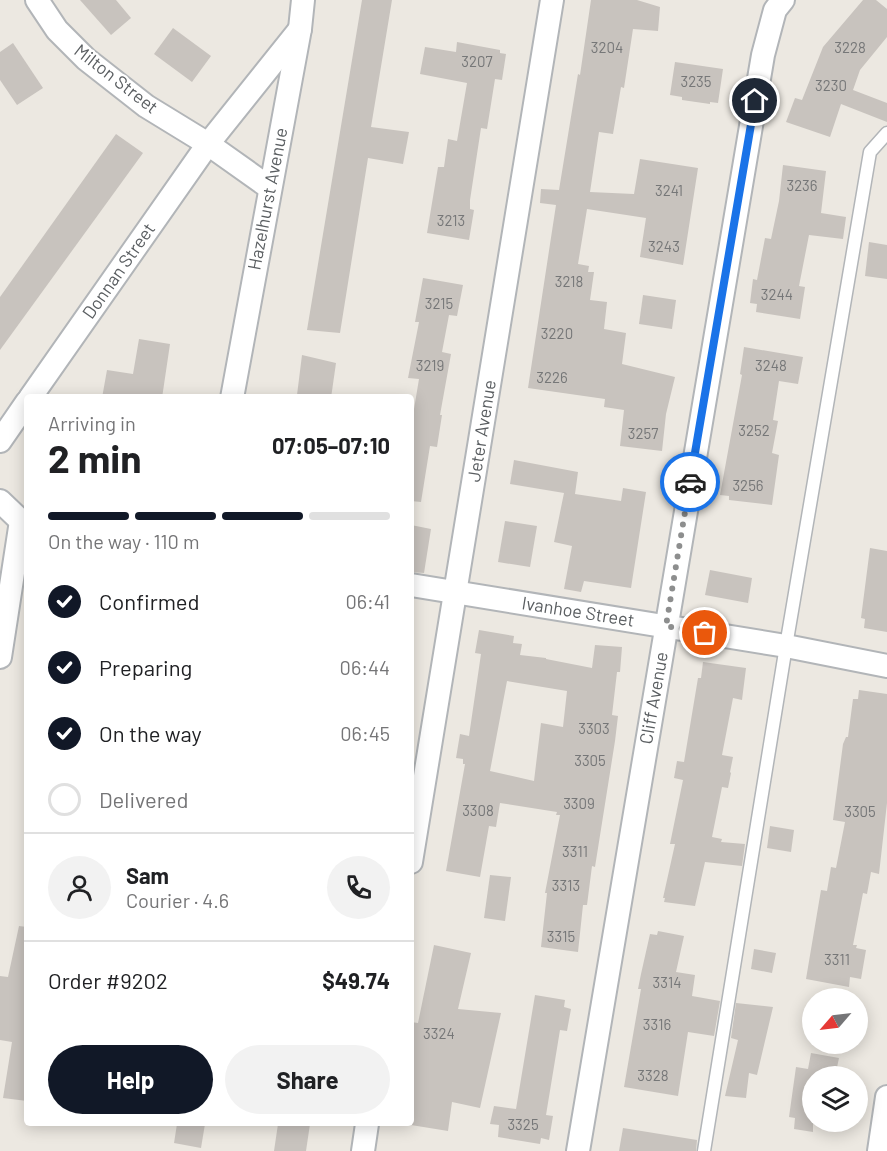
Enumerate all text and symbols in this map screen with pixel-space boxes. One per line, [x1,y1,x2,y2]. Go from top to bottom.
house number: 3204 [591,38,623,56]
house number: 3228 [834,38,866,56]
street label: Milton Street [70,39,163,118]
house number: 3207 [461,52,493,70]
house number: 3235 [680,72,712,90]
pin [729,75,780,126]
house number: 3230 [815,76,847,94]
icon: home [738,84,771,117]
street label: Hazelhurst Avenue [242,126,292,272]
house number: 3236 [786,176,818,194]
house number: 3241 [655,181,683,199]
house number: 3213 [437,211,465,229]
street label: Donnan Street [77,218,159,323]
house number: 3243 [648,237,680,255]
house number: 3218 [555,272,583,290]
house number: 3244 [761,285,793,303]
house number: 3215 [425,294,453,312]
house number: 3220 [541,324,573,342]
house number: 3219 [416,356,444,374]
house number: 3248 [755,356,787,374]
house number: 3226 [536,368,568,386]
street label: Jeter Avenue [462,378,500,483]
text: Arriving in [48,411,136,435]
house number: 3252 [738,421,770,439]
house number: 3257 [628,424,658,442]
text: 07:05–07:10 [272,432,390,458]
text: 2 min [48,434,141,481]
courier [660,452,720,512]
icon: car [674,466,707,499]
house number: 3256 [732,476,764,494]
text: On the way · 110 m [48,529,199,553]
icon: check [48,585,81,618]
text: Confirmed [99,588,199,614]
text: 06:41 [345,589,390,613]
street label: Ivanhoe Street [520,591,636,631]
pin [679,607,730,658]
icon: bag [688,616,721,649]
street label: Cliff Avenue [634,650,672,746]
icon: check [48,651,81,684]
text: Preparing [99,654,192,680]
text: 06:44 [340,655,390,679]
icon: check [48,717,81,750]
house number: 3303 [578,719,610,737]
text: On the way [99,720,202,746]
text: 06:45 [340,721,390,745]
house number: 3305 [574,751,606,769]
text: Delivered [99,786,188,812]
house number: 3309 [563,794,595,812]
house number: 3308 [462,801,494,819]
house number: 3305 [844,802,876,820]
house number: 3311 [562,842,588,860]
button: person [48,856,111,919]
button: phone [327,856,390,919]
text: Sam [126,862,169,888]
house number: 3313 [552,876,580,894]
text: Courier · 4.6 [126,888,229,912]
house number: 3315 [547,927,575,945]
house number: 3311 [824,950,850,968]
text: Order #9202 [48,967,168,993]
text: $49.74 [322,967,390,993]
house number: 3314 [653,973,681,991]
north arrow [802,988,868,1054]
map controls [802,988,868,1132]
house number: 3316 [643,1015,671,1033]
house number: 3324 [423,1024,455,1042]
button: Help [48,1045,213,1114]
button: Share [225,1045,390,1114]
house number: 3328 [637,1066,669,1084]
button: layers [802,1066,868,1132]
house number: 3325 [507,1115,539,1133]

